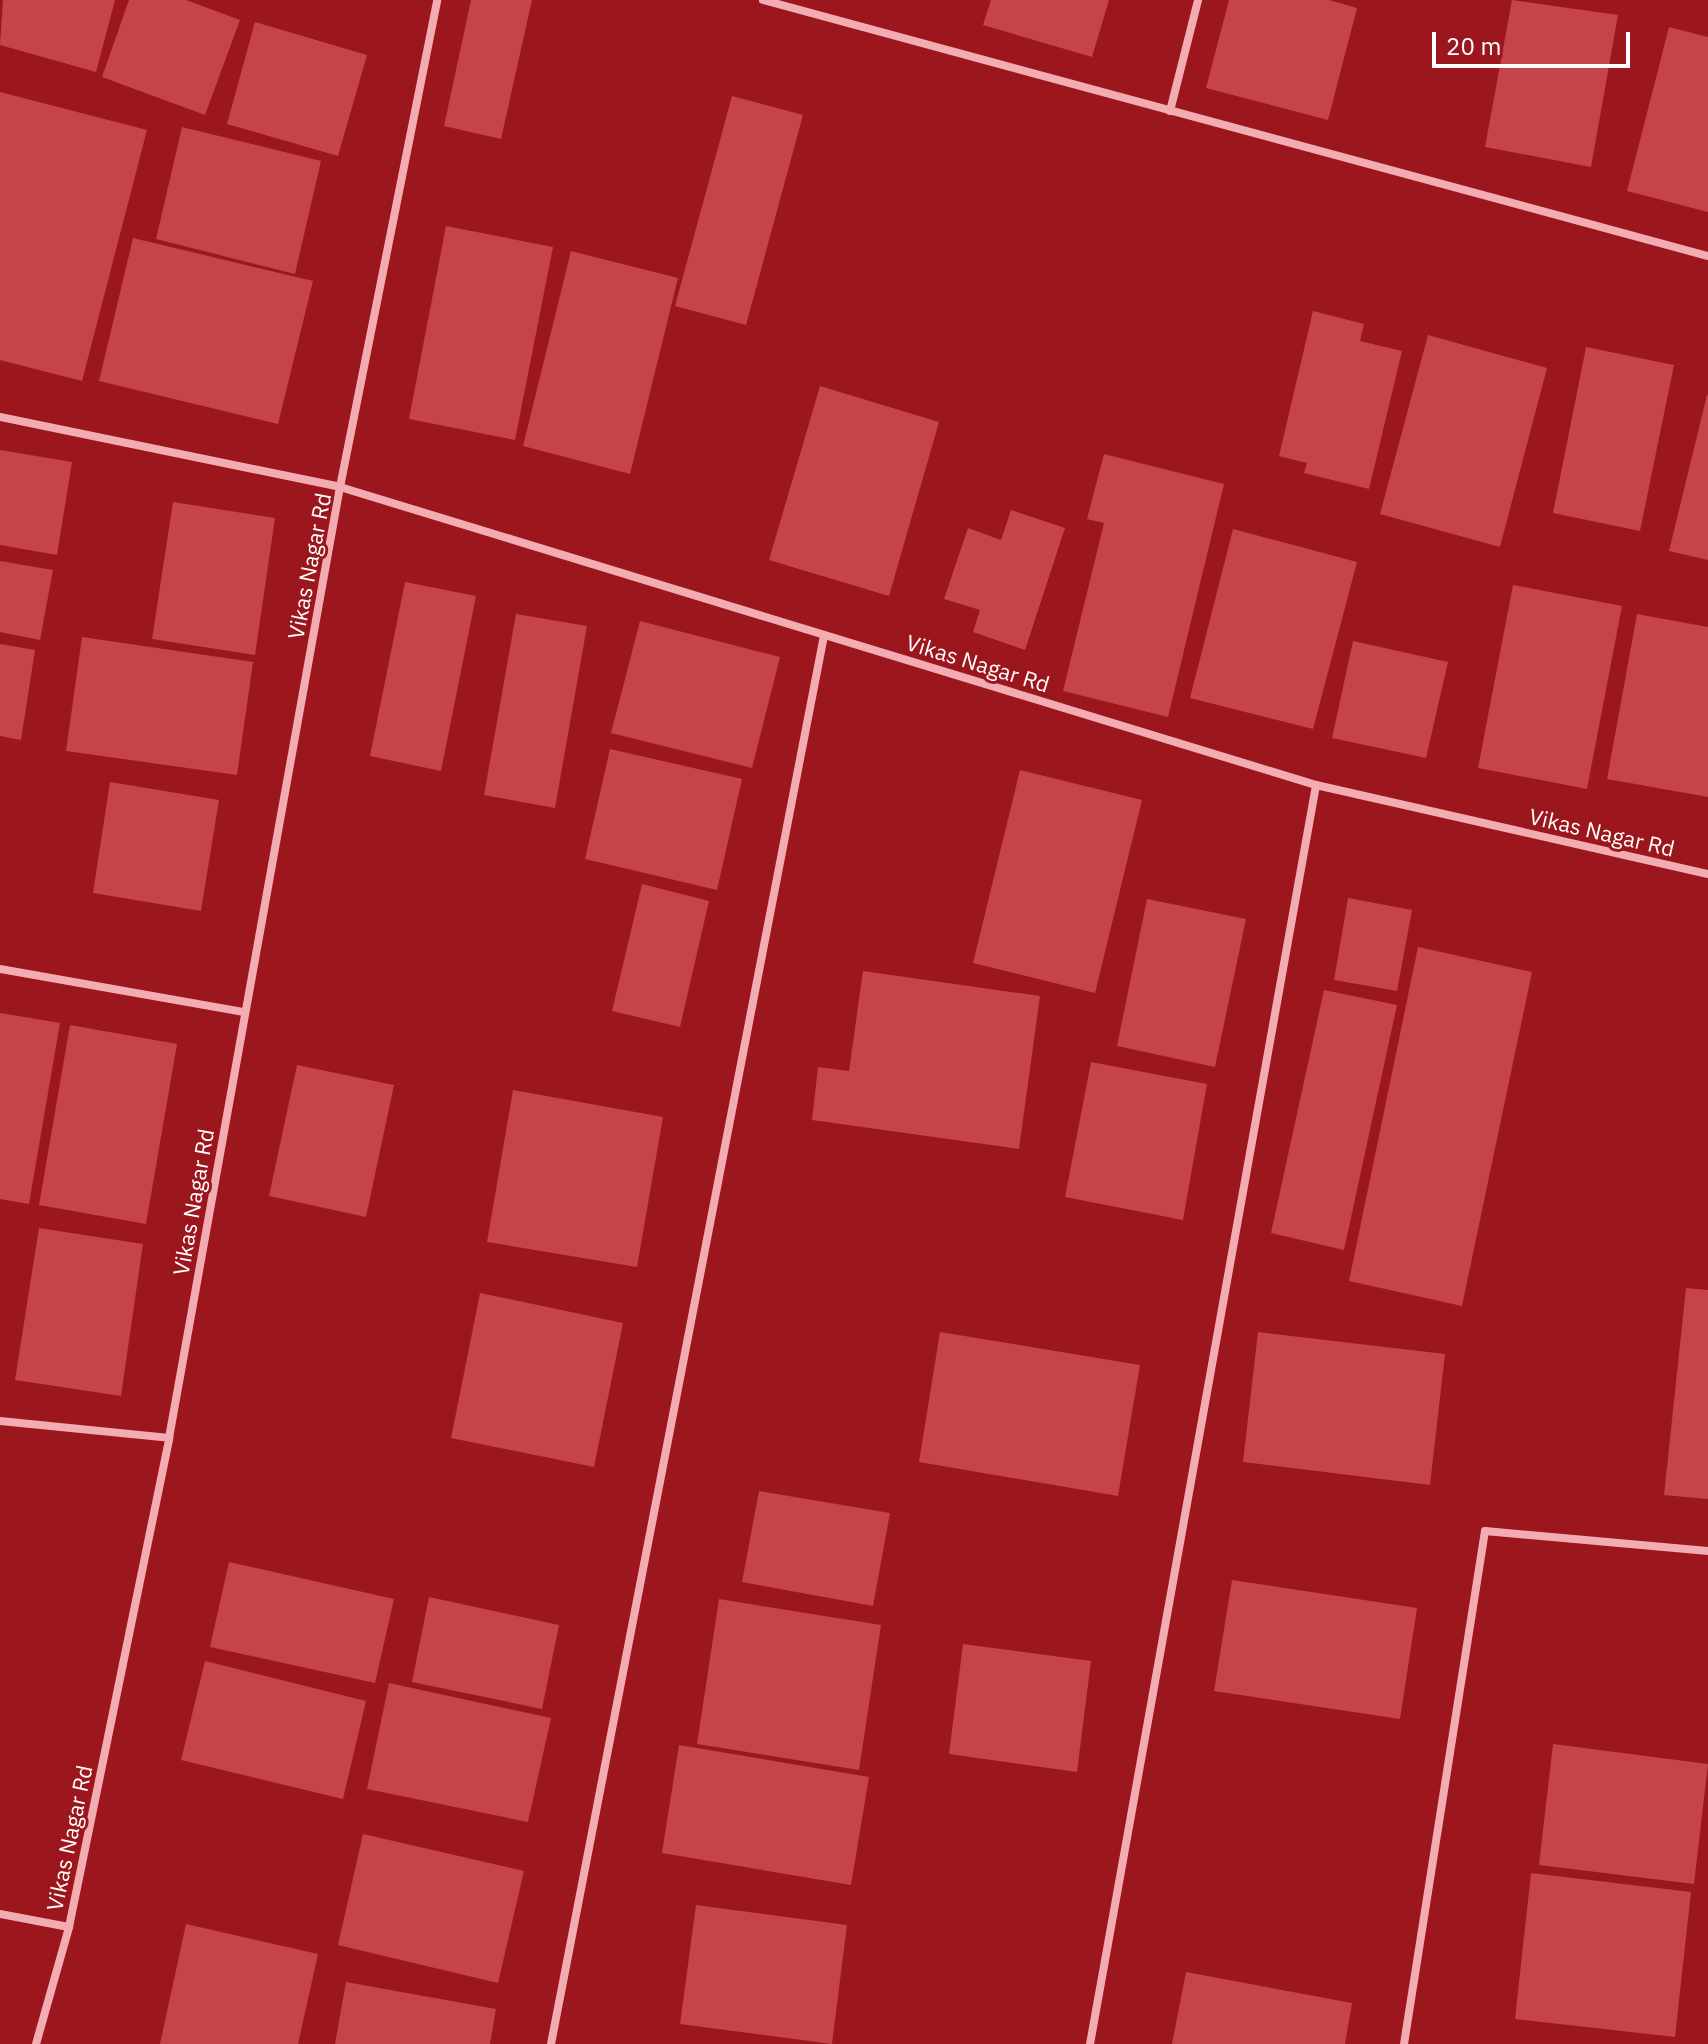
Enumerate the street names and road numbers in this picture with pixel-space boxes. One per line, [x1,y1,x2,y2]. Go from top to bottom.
street label: Vikas Nagar Rd [282,491,336,641]
street label: Vikas Nagar Rd [903,629,1053,697]
street label: Vikas Nagar Rd [1527,802,1677,862]
street label: Vikas Nagar Rd [167,1127,219,1277]
street label: Vikas Nagar Rd [41,1763,97,1913]

